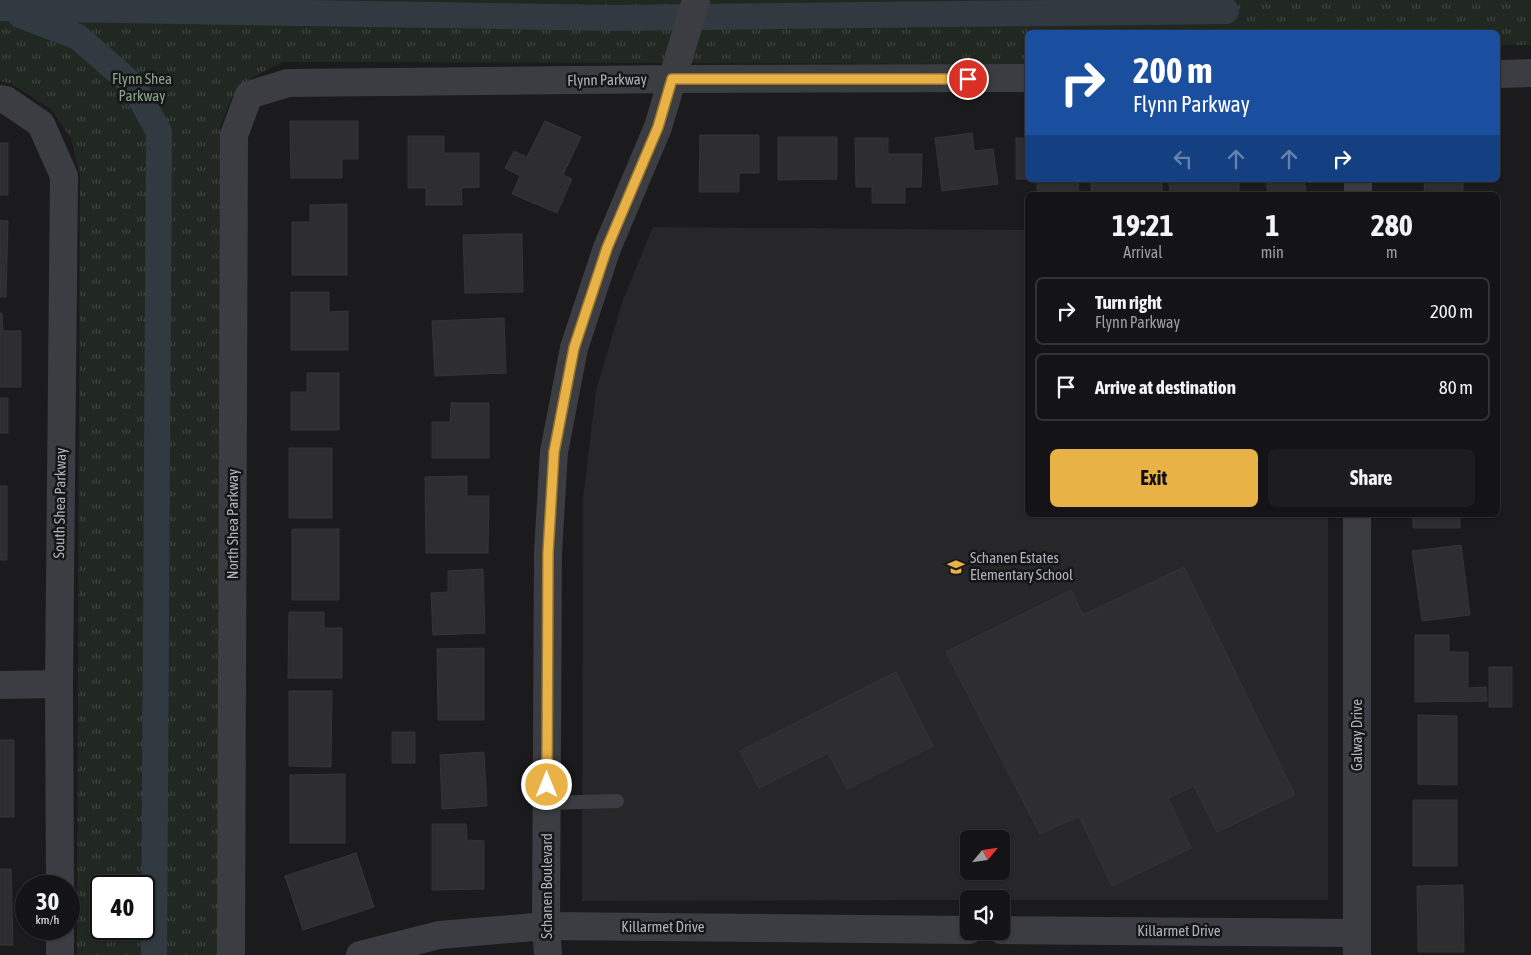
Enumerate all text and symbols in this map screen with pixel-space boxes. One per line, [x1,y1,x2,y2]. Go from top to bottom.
icon: right [1050,50,1115,115]
text: 200 m [1133,50,1212,90]
pin [947,58,989,100]
icon: arrive [954,65,982,93]
park label: Flynn Shea Parkway [112,70,172,104]
street label: Flynn Parkway [567,70,647,89]
text: Flynn Parkway [1133,91,1250,117]
icon: left [1169,145,1197,173]
icon: ahead [1222,145,1250,173]
icon: ahead [1275,145,1303,173]
icon: right [1328,145,1356,173]
text: 19:21 [1112,208,1174,242]
text: 1 [1265,208,1279,242]
text: 280 [1371,208,1413,242]
text: Arrival [1123,243,1162,261]
text: min [1261,243,1284,261]
text: m [1386,243,1398,261]
text: Turn right [1095,291,1162,313]
icon: right [1052,297,1080,325]
text: 200 m [1430,300,1473,322]
text: Flynn Parkway [1095,313,1180,331]
icon: arrive [1052,373,1080,401]
text: Arrive at destination [1095,376,1236,398]
text: 80 m [1439,376,1473,398]
street label: South Shea Parkway [50,448,69,558]
button: Exit [1050,449,1258,507]
button: Share [1268,449,1475,507]
street label: North Shea Parkway [224,469,241,579]
place label: Schanen Estates Elementary School [970,549,1073,583]
school or university icon: Schanen Estates Elementary School [946,557,966,577]
street label: Galway Drive [1348,699,1365,771]
position arrow [520,758,572,810]
north arrow [960,830,1010,880]
map controls [960,830,1010,940]
street label: Schanen Boulevard [538,833,555,939]
speed limit sign: 40 [90,875,155,940]
text: 30 [36,887,59,915]
button: sound [960,890,1010,940]
text: km/h [36,913,59,927]
street label: Killarmet Drive [621,918,705,935]
street label: Killarmet Drive [1137,922,1221,939]

